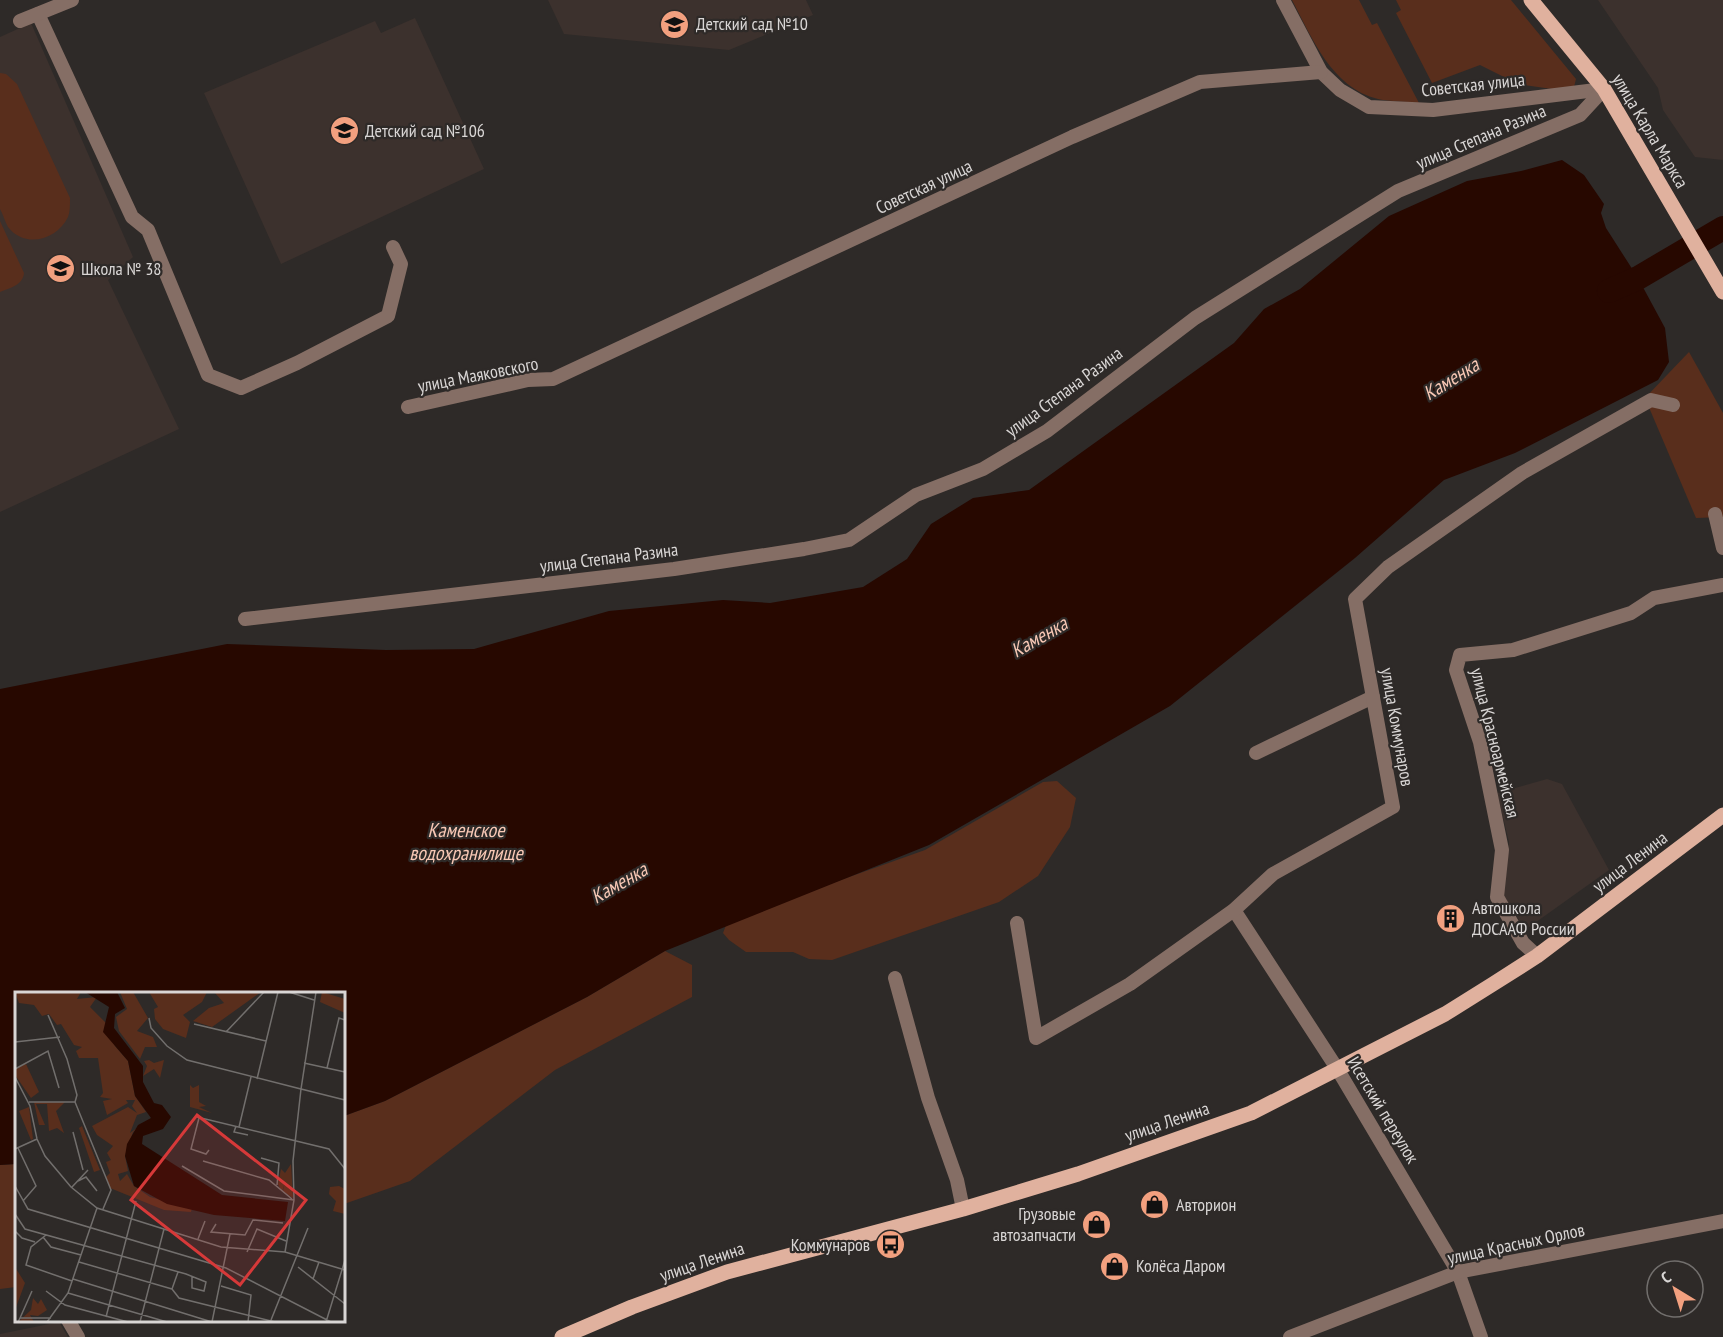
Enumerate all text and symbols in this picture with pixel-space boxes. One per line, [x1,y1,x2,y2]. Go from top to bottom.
school or university icon: Детский сад №10 [659,8,691,40]
place label: Детский сад №10 [696,12,808,35]
street label: Советская улица [1420,68,1526,101]
street label: улица Карла Маркса [1607,69,1694,192]
street label: улица Степана Разина [1412,99,1549,174]
school or university icon: Детский сад №106 [328,115,360,147]
place label: Детский сад №106 [365,119,485,142]
street label: Советская улица [872,154,976,219]
school or university icon: Школа № 38 [44,253,76,285]
place label: Школа № 38 [81,257,161,280]
street label: улица Степана Разина [1001,341,1127,442]
water label: Каменка [1418,351,1485,406]
street label: улица Маяковского [416,352,540,397]
street label: улица Степана Разина [539,538,679,577]
water label: Каменка [1006,610,1073,664]
street label: улица Красноармейская [1466,665,1525,820]
street label: улица Коммунаров [1376,666,1419,788]
water label: Каменское водохранилище [409,817,525,866]
street label: улица Ленина [1588,826,1672,897]
water label: Каменка [586,856,653,910]
place label: Автошкола ДОСААФ России [1472,896,1575,940]
building icon: Автошкола ДОСААФ России [1435,902,1467,934]
inset map [15,992,345,1322]
street label: Исетский переулок [1342,1052,1424,1167]
street label: улица Ленина [1122,1096,1212,1147]
shop icon: Авторион [1139,1189,1171,1221]
place label: Авторион [1176,1193,1236,1216]
place label: Грузовые автозапчасти [993,1202,1076,1246]
shop icon: Грузовые автозапчасти [1081,1208,1113,1240]
street label: улица Красных Орлов [1445,1218,1587,1269]
bus stop icon: Коммунаров [875,1229,907,1261]
place label: Коммунаров [791,1233,870,1256]
street label: улица Ленина [657,1236,747,1287]
shop icon: Колёса Даром [1099,1250,1131,1282]
place label: Колёса Даром [1136,1254,1225,1277]
north arrow [1645,1259,1705,1319]
text: С [1657,1267,1675,1287]

